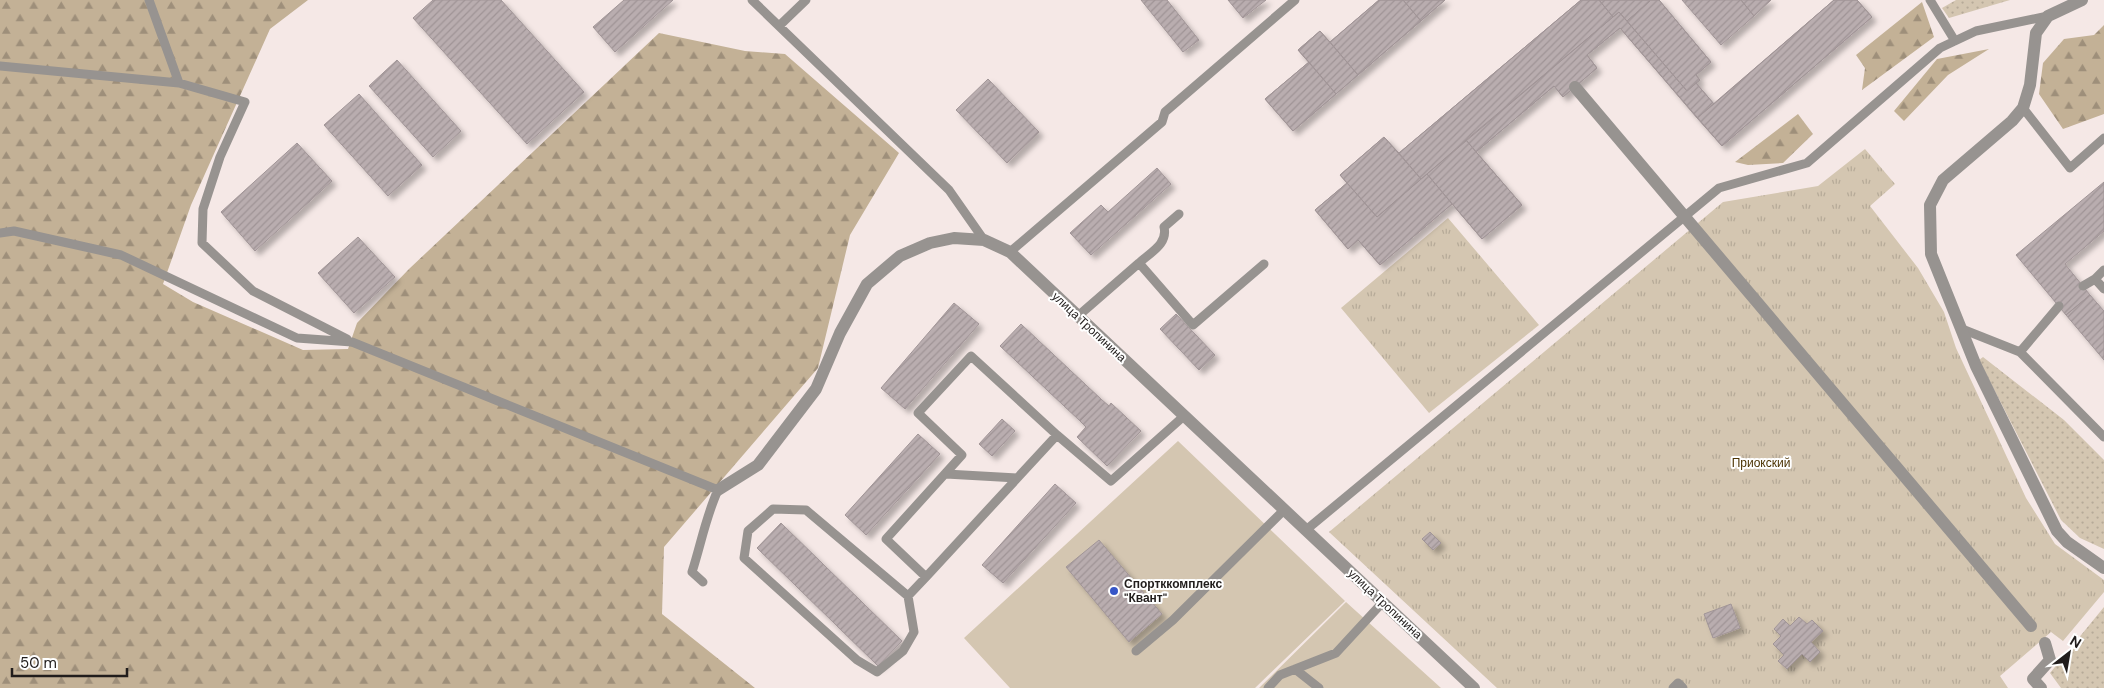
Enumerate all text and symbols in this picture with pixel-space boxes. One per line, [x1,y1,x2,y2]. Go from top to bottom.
street label: улица Тропинина [1048,288,1130,366]
park label: Приокский [1732,455,1790,471]
street label: улица Тропинина [1344,565,1426,643]
place label: Спортккомплекс "Квант" [1124,576,1222,606]
marker: Спортккомплекс "Квант" [1108,585,1120,597]
north arrow [2044,628,2094,678]
text: N [2067,632,2085,652]
scale bar [12,646,128,678]
text: 50 m [20,653,57,673]

